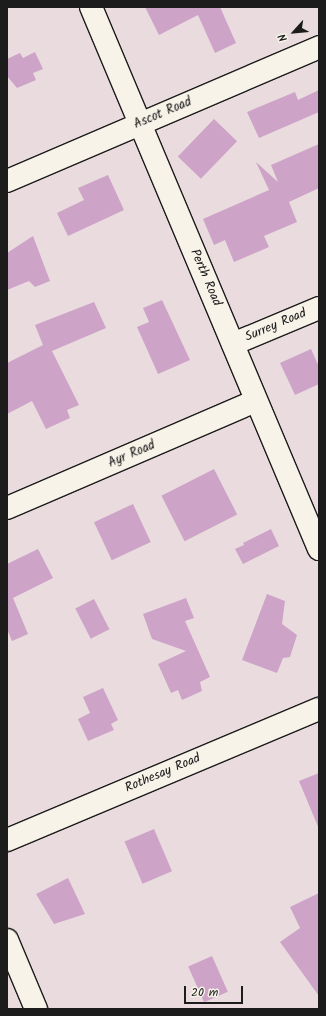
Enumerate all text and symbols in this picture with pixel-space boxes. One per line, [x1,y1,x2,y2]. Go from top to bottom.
north arrow [274,12,314,52]
text: N [274,30,293,45]
street label: Ascot Road [132,95,194,133]
street label: Perth Road [186,247,224,309]
street label: Surrey Road [243,306,309,346]
street label: Ayr Road [106,438,158,472]
street label: Rothesay Road [123,751,203,797]
scale bar [186,978,245,1004]
text: 20 m [191,983,218,1002]

